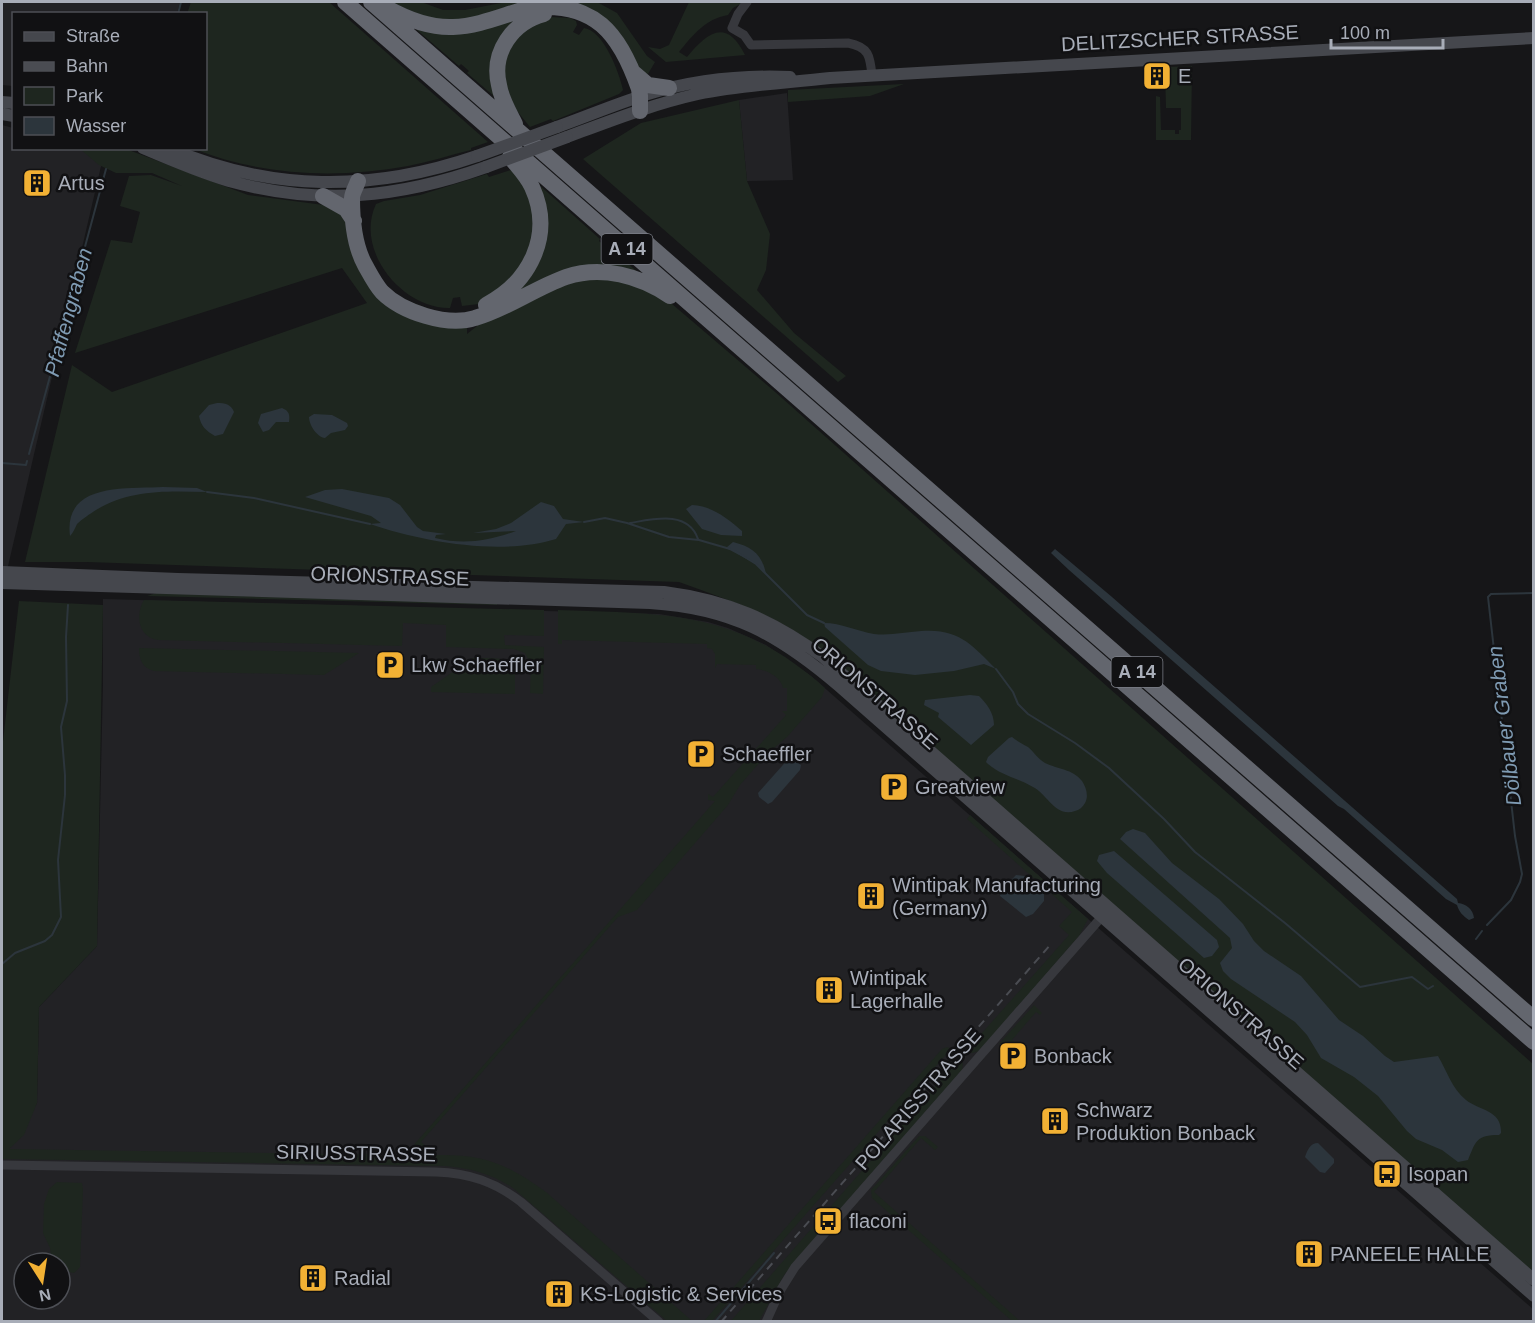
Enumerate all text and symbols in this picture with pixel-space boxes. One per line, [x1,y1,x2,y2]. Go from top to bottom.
legend [12,12,207,150]
scale bar [1331,12,1444,50]
street label: DELITZSCHER STRASSE [1061,21,1299,55]
text: 100 m [1340,23,1390,43]
text: Straße [66,26,120,46]
text: Bahn [66,56,108,76]
building icon: E [1141,60,1173,92]
place label: E [1178,65,1191,87]
text: Park [66,86,104,106]
text: Wasser [66,116,126,136]
building icon: Artus [21,167,53,199]
place label: Artus [58,172,105,194]
road number: A 14 [602,234,652,264]
water label: Pfaffengraben [40,245,96,379]
street label: ORIONSTRASSE [310,562,470,590]
street label: ORIONSTRASSE [808,633,942,753]
water label: Dölbauer Graben [1483,645,1525,807]
parking icon: Lkw Schaeffler [374,649,406,681]
place label: Lkw Schaeffler [411,654,542,676]
road number: A 14 [1112,657,1162,687]
parking icon: Schaeffler [685,738,717,770]
place label: Schaeffler [722,743,812,765]
parking icon: Greatview [878,771,910,803]
place label: Greatview [915,776,1006,798]
place label: Wintipak Manufacturing (Germany) [892,874,1101,919]
building icon: Wintipak Manufacturing (Germany) [855,880,887,912]
street label: ORIONSTRASSE [1174,953,1308,1073]
place label: Wintipak Lagerhalle [850,967,943,1012]
building icon: Wintipak Lagerhalle [813,974,845,1006]
street label: POLARISSTRASSE [851,1024,985,1174]
parking icon: Bonback [997,1040,1029,1072]
place label: Bonback [1034,1045,1113,1067]
place label: Schwarz Produktion Bonback [1076,1099,1256,1144]
building icon: Schwarz Produktion Bonback [1039,1105,1071,1137]
street label: SIRIUSSTRASSE [276,1141,436,1165]
bus stop icon: Isopan [1371,1158,1403,1190]
place label: Isopan [1408,1163,1468,1185]
bus stop icon: flaconi [812,1205,844,1237]
place label: flaconi [849,1210,907,1232]
building icon: PANEELE HALLE [1293,1238,1325,1270]
place label: PANEELE HALLE [1330,1243,1490,1265]
north arrow [12,1251,72,1311]
building icon: Radial [297,1262,329,1294]
place label: Radial [334,1267,391,1289]
building icon: KS-Logistic & Services [543,1278,575,1310]
place label: KS-Logistic & Services [580,1283,782,1305]
text: N [38,1286,52,1305]

